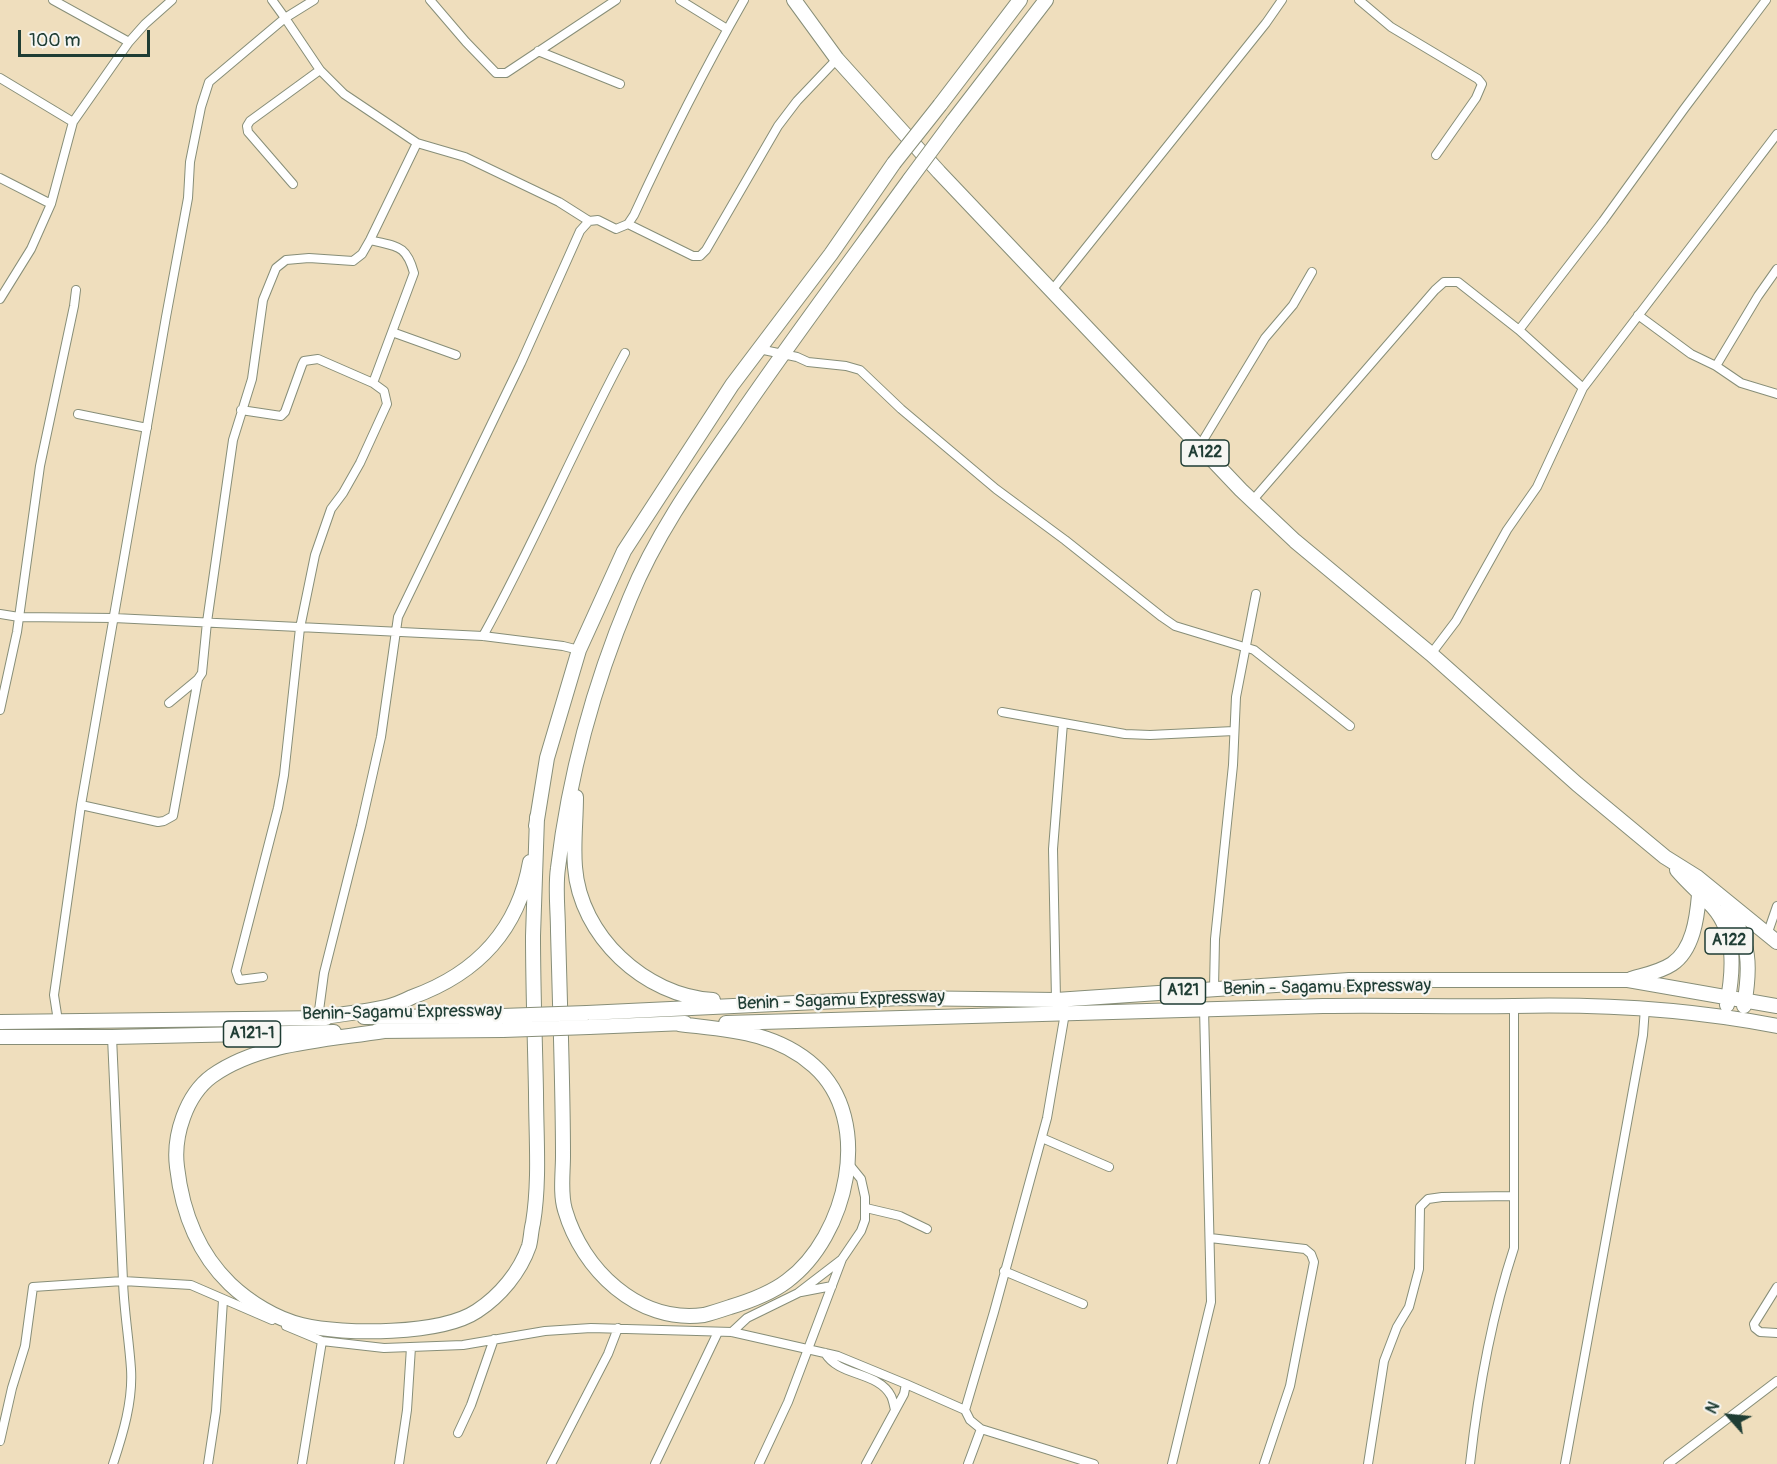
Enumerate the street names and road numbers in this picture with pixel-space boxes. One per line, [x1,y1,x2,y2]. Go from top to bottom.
road number: A122 [1181,440,1229,466]
road number: A122 [1705,928,1753,954]
street label: Benin - Sagamu Expressway [1223,975,1431,1001]
road number: A121 [1160,978,1206,1004]
street label: Benin - Sagamu Expressway [737,987,945,1015]
street label: Benin-Sagamu Expressway [302,1000,502,1026]
road number: A121-1 [224,1021,280,1047]

